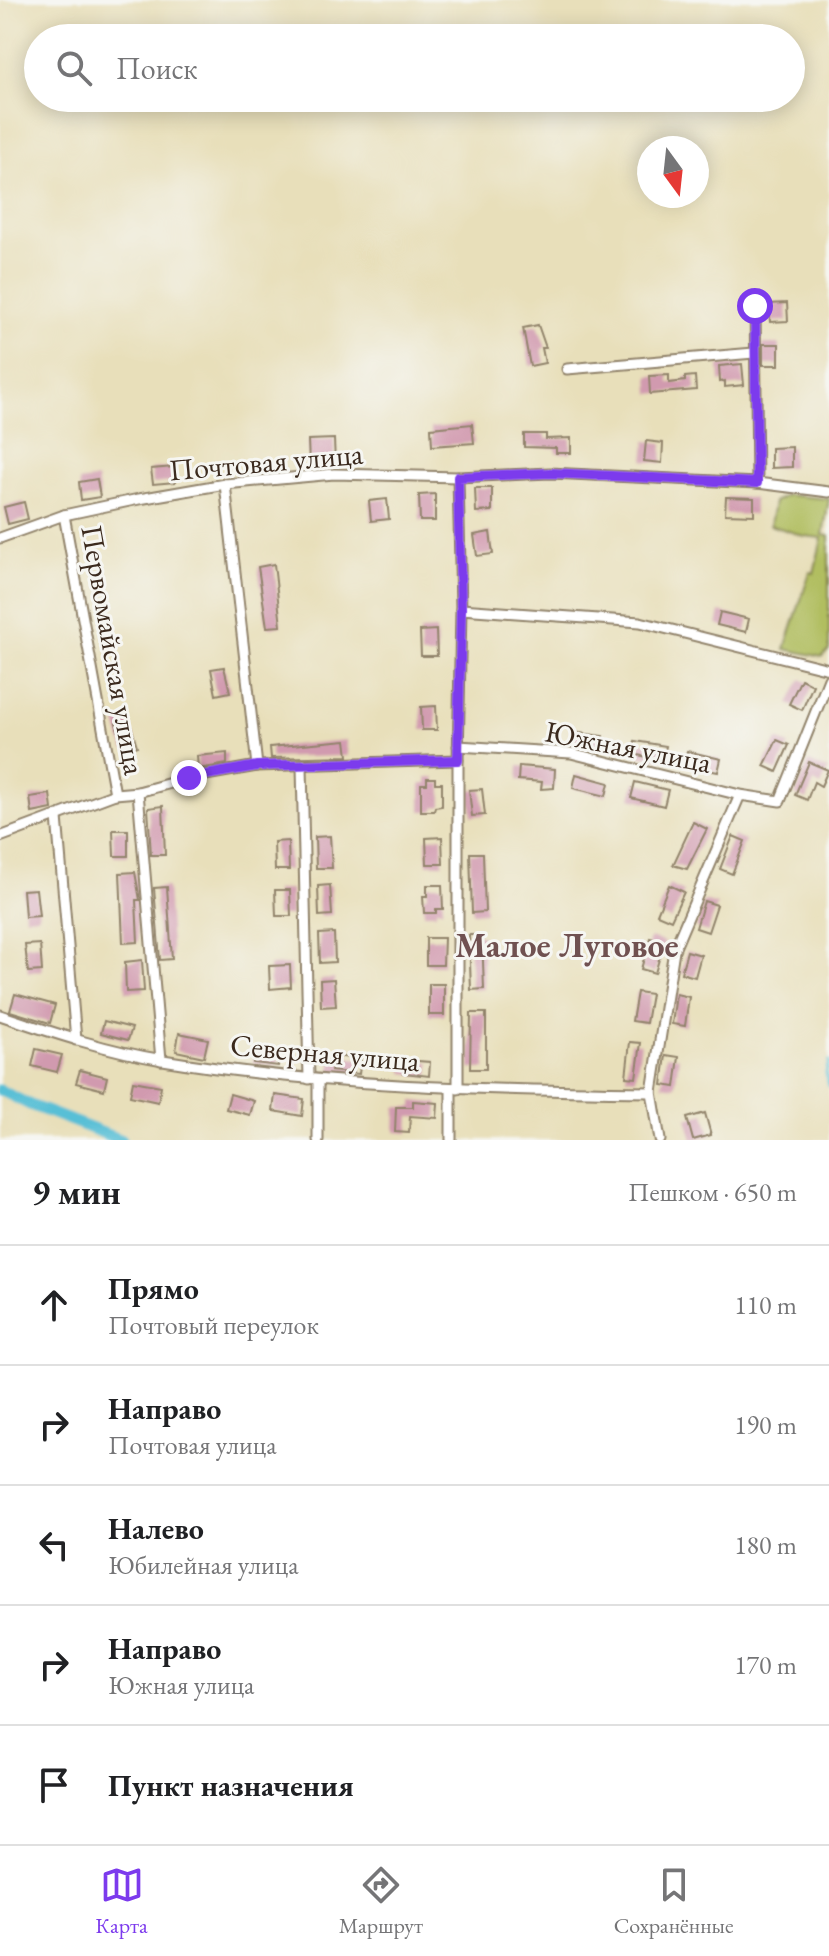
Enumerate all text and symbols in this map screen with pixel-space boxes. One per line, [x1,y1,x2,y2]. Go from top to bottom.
search box [24,24,805,112]
icon: search [52,46,96,90]
text: Поиск [116,49,198,88]
north arrow [637,136,709,208]
route start [737,288,773,324]
street label: Почтовая улица [167,434,365,489]
street label: Первомайская улица [72,522,155,778]
street label: Южная улица [541,711,715,782]
route end [171,760,207,796]
district label: Малое Луговое [455,923,679,967]
street label: Северная улица [229,1025,421,1080]
text: 9 мин [32,1170,121,1214]
text: Пешком · 650 m [628,1175,797,1209]
text: Прямо [108,1269,199,1308]
icon: ahead [32,1283,76,1327]
text: 110 m [734,1288,797,1322]
text: Почтовый переулок [108,1308,319,1342]
text: Направо [108,1389,221,1428]
icon: right [32,1403,76,1447]
text: 190 m [734,1408,797,1442]
text: Почтовая улица [108,1428,277,1462]
text: Налево [108,1509,204,1548]
icon: left [32,1523,76,1567]
text: 180 m [734,1528,797,1562]
text: Юбилейная улица [108,1548,299,1582]
text: Направо [108,1629,221,1668]
icon: right [32,1643,76,1687]
text: 170 m [734,1648,797,1682]
text: Южная улица [108,1668,254,1702]
icon: arrive [32,1763,76,1807]
text: Пункт назначения [108,1766,354,1805]
tab: Карта [95,1863,148,1940]
tab: Маршрут [339,1863,423,1940]
tab: Сохранённые [614,1863,734,1940]

